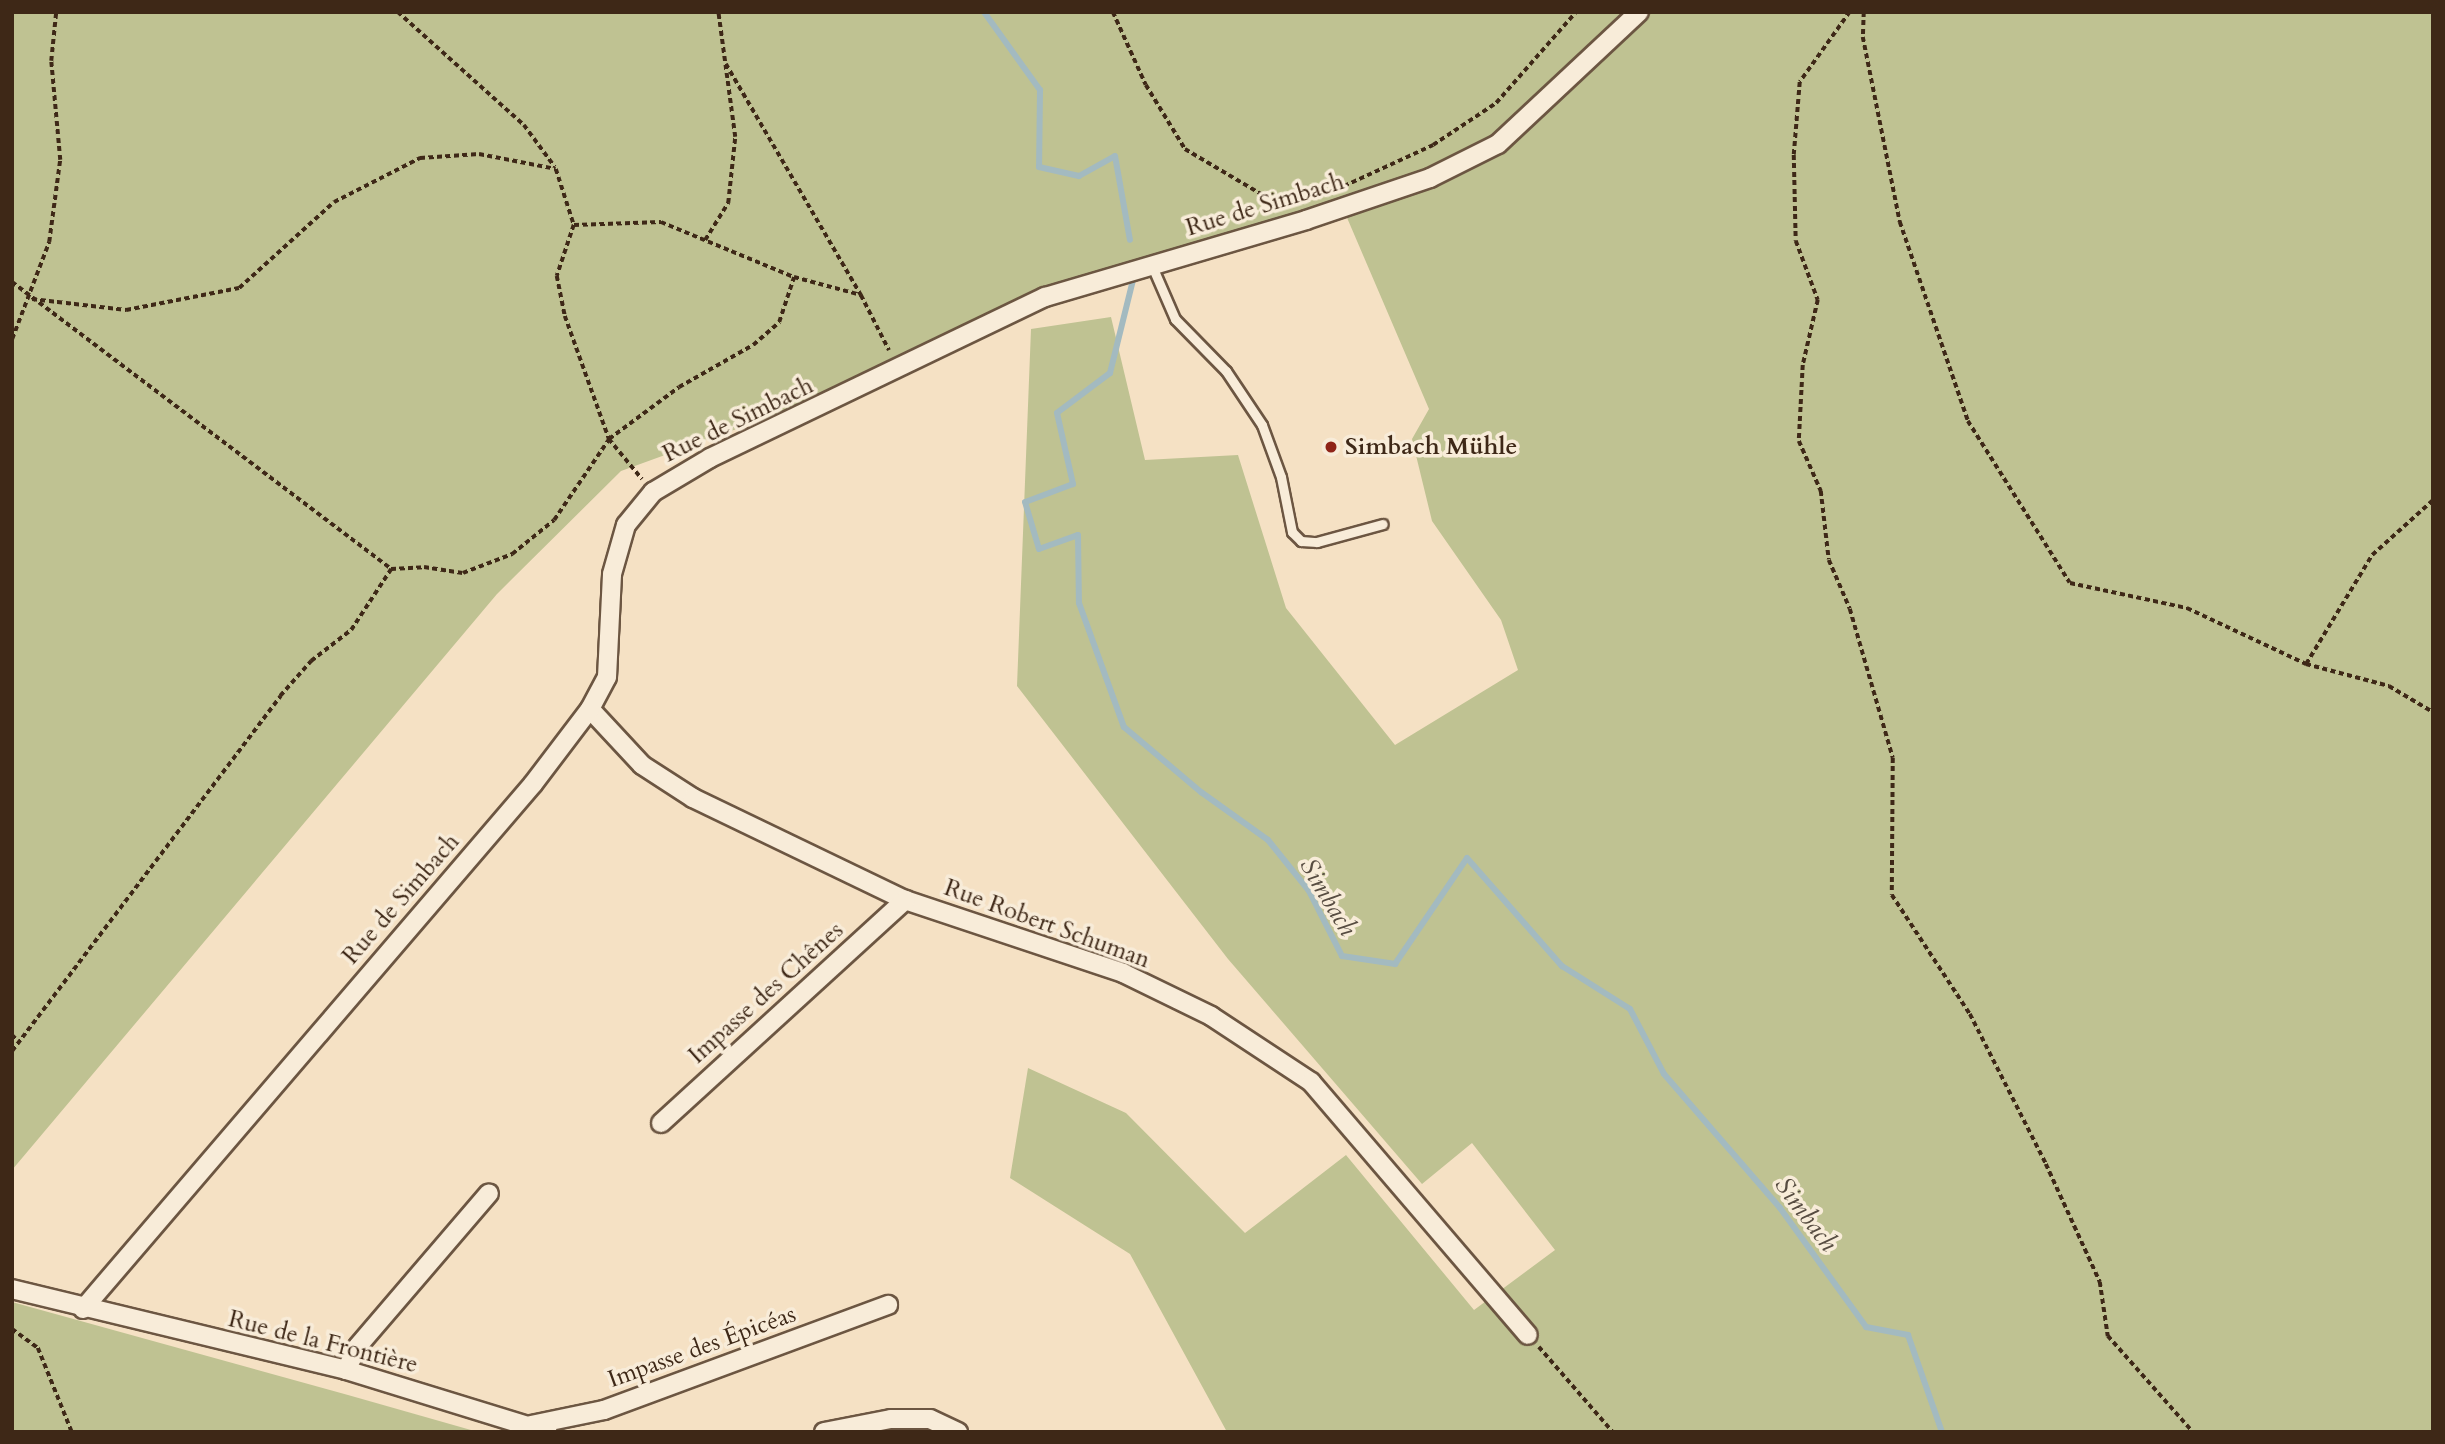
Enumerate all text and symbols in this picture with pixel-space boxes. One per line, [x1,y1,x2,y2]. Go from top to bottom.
street label: Rue de Simbach [1183,167,1347,243]
street label: Rue de Simbach [658,371,818,469]
place label: Simbach Mühle [1345,433,1517,461]
marker: Simbach Mühle [1323,439,1339,455]
street label: Rue de Simbach [336,828,466,970]
water label: Simbach [1293,852,1363,942]
street label: Rue Robert Schuman [940,873,1154,975]
street label: Impasse des Chênes [683,916,849,1070]
water label: Simbach [1768,1171,1844,1257]
street label: Impasse des Épicéas [604,1300,800,1394]
street label: Rue de la Frontière [225,1305,421,1379]

